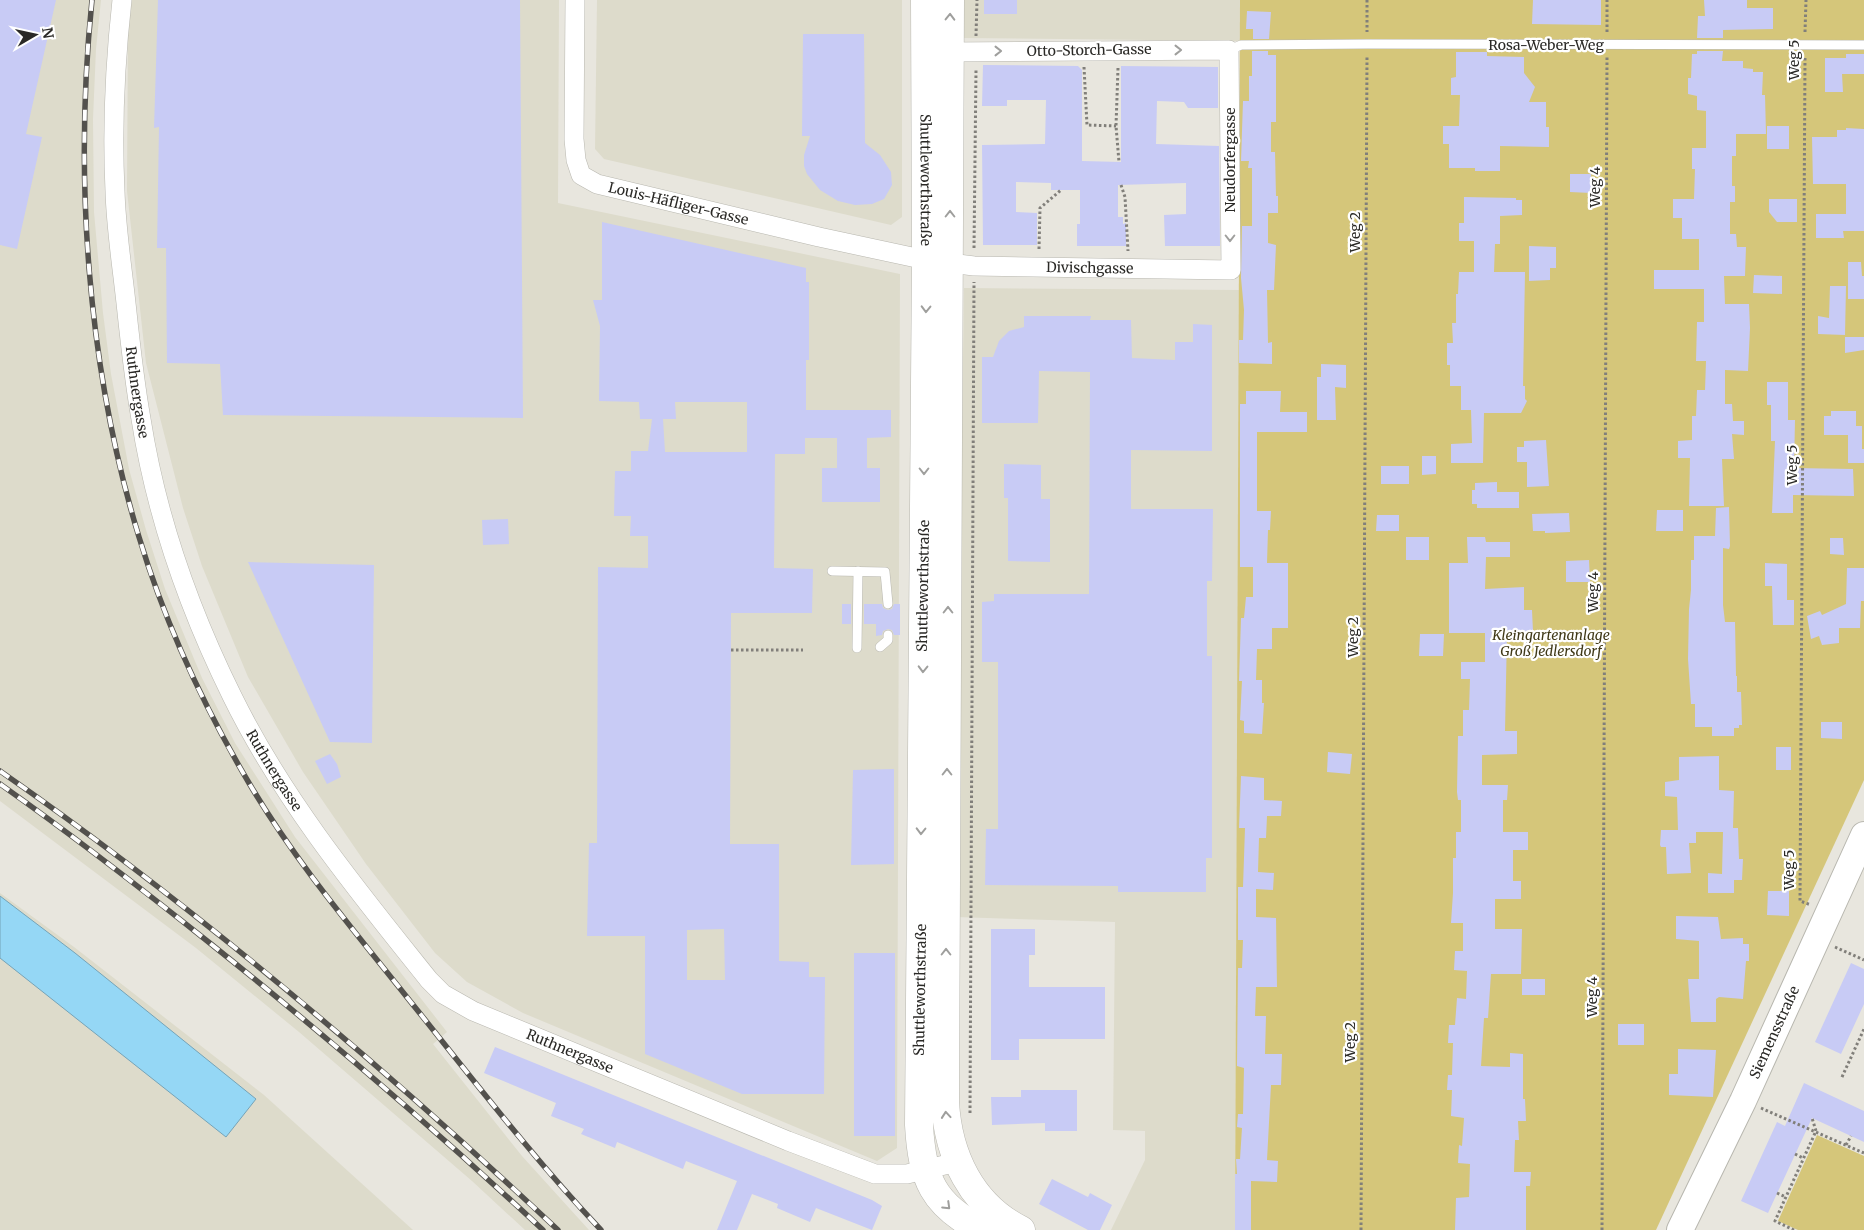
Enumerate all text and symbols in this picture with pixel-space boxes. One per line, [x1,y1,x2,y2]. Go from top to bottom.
north arrow [10,10,60,60]
one-way arrow [945,12,955,20]
text: N [38,26,58,40]
street label: Rosa-Weber-Weg [1488,36,1604,54]
street label: Otto-Storch-Gasse [1026,40,1152,60]
street label: Weg 5 [1785,40,1803,81]
one-way arrow [1174,45,1182,55]
one-way arrow [994,46,1002,57]
street label: Neudorfergasse [1221,107,1239,213]
street label: Shuttleworthstraße [916,114,935,246]
street label: Weg 4 [1586,166,1604,209]
street label: Louis-Häfliger-Gasse [607,178,750,229]
one-way arrow [945,210,955,218]
street label: Weg 2 [1346,212,1364,253]
one-way arrow [1225,235,1235,243]
street label: Divischgasse [1046,258,1133,277]
one-way arrow [921,305,931,313]
street label: Ruthnergasse [122,345,153,440]
street label: Weg 5 [1783,445,1801,486]
one-way arrow [919,468,929,475]
street label: Shuttleworthstraße [913,520,933,652]
street label: Weg 4 [1584,571,1602,614]
one-way arrow [943,606,953,614]
street label: Weg 2 [1344,617,1362,658]
park label: Kleingartenanlage Groß Jedlersdorf [1491,626,1610,660]
one-way arrow [918,665,928,673]
street label: Ruthnergasse [242,726,306,814]
one-way arrow [942,768,952,776]
one-way arrow [916,828,926,835]
street label: Weg 5 [1780,850,1798,891]
street label: Shuttleworthstraße [910,924,930,1056]
one-way arrow [940,948,951,956]
street label: Weg 4 [1583,976,1601,1019]
street label: Siemensstraße [1745,983,1803,1082]
street label: Weg 2 [1341,1022,1359,1063]
street label: Ruthnergasse [524,1025,616,1077]
one-way arrow [940,1110,951,1118]
one-way arrow [941,1200,950,1209]

